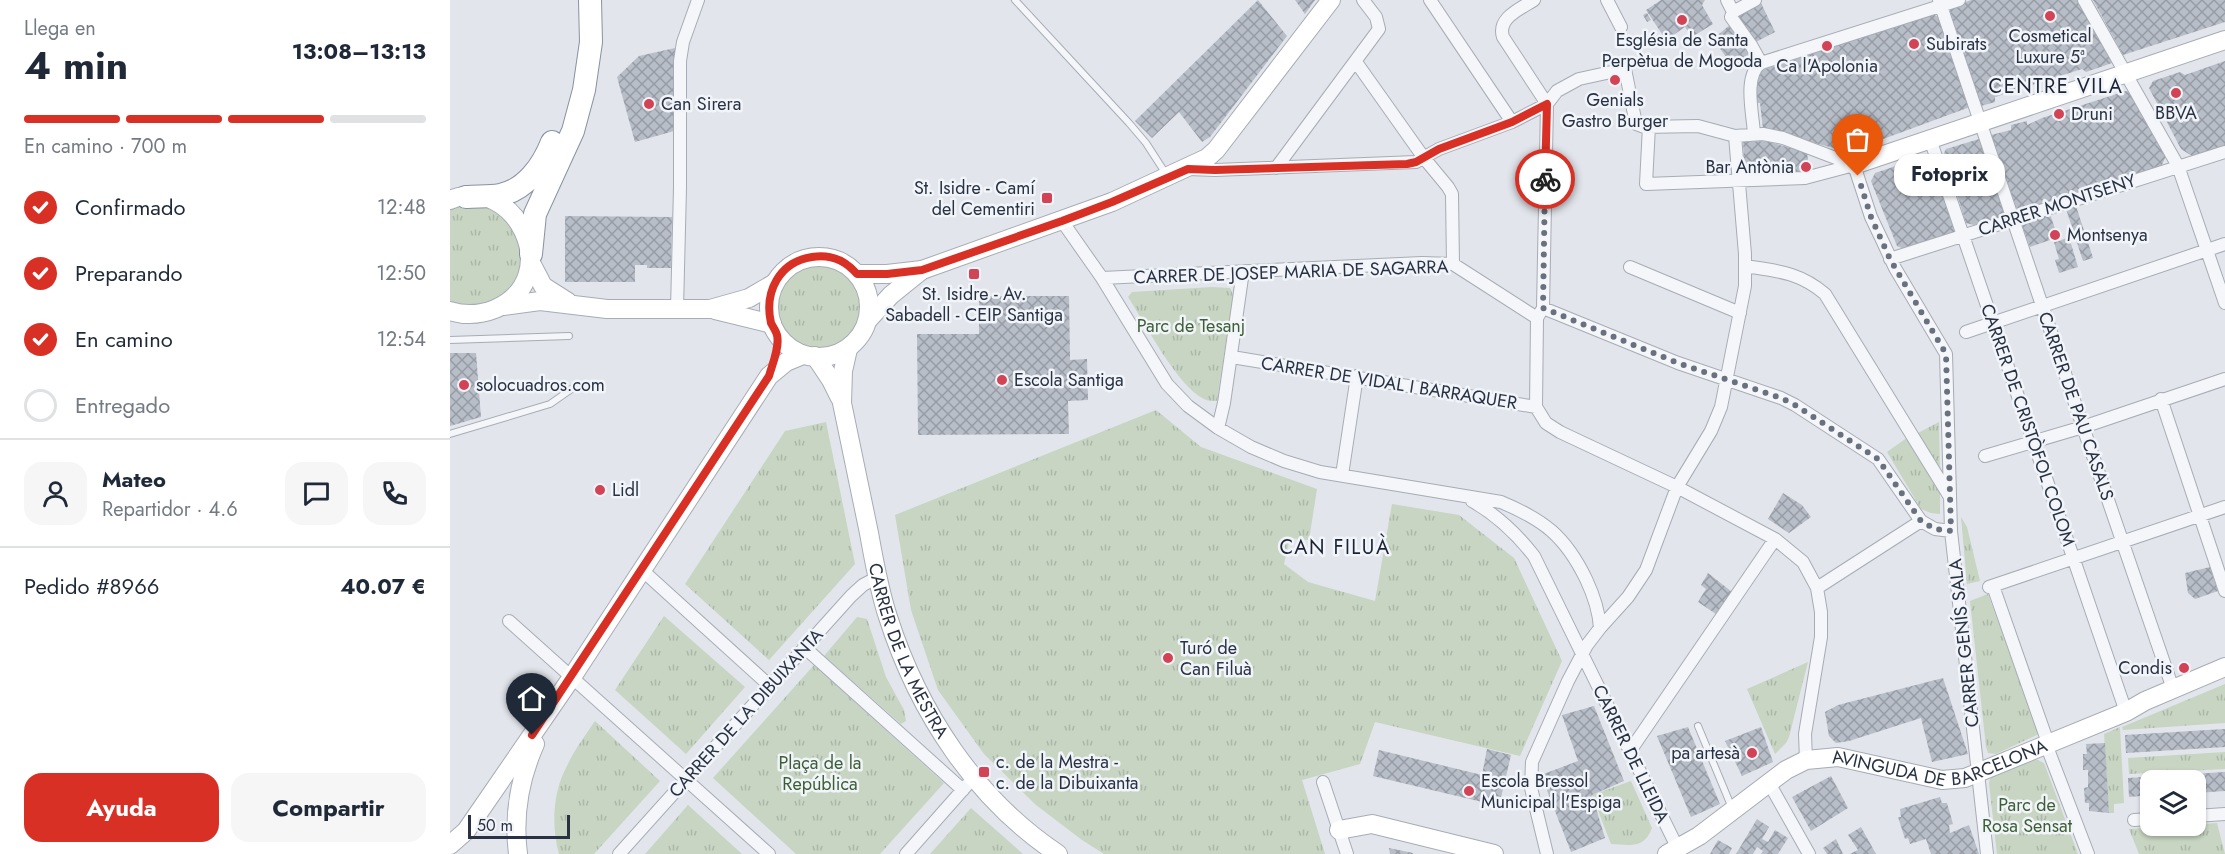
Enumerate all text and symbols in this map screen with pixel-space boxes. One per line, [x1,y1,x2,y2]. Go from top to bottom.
marker: Cosmetical Luxure 5ª [2043,9,2057,23]
marker: Església de Santa Perpètua de Mogoda [1675,13,1689,27]
text: Llega en [24,14,96,43]
place label: Cosmetical Luxure 5ª [2008,23,2092,70]
place label: Església de Santa Perpètua de Mogoda [1602,27,1762,74]
place label: Subirats [1926,31,1987,57]
text: 13:08–13:13 [292,35,426,67]
text: 4 min [24,37,128,94]
marker: Subirats [1907,37,1921,51]
marker: Ca l'Apolonia [1820,39,1834,53]
place label: Ca l'Apolonia [1776,53,1878,79]
district label: CENTRE VILA [1988,72,2124,101]
marker: Genials Gastro Burger [1608,73,1622,87]
marker: BBVA [2169,86,2183,100]
place label: Genials Gastro Burger [1562,87,1669,134]
place label: Can Sirera [661,91,741,117]
marker: Can Sirera [642,97,656,111]
place label: BBVA [2155,100,2197,126]
place label: Druni [2071,101,2113,127]
marker: Druni [2052,107,2066,121]
pin [1832,114,1883,176]
icon: bag [1841,123,1874,156]
text: En camino · 700 m [24,132,187,161]
courier [1515,149,1575,209]
place label: Bar Antònia [1705,154,1794,180]
callout: Fotoprix [1894,155,2005,197]
marker: Bar Antònia [1799,160,1813,174]
text: Fotoprix [1911,160,1988,189]
icon: bike [1529,163,1562,196]
street label: CARRER MONTSENY [1975,167,2140,243]
place label: St. Isidre - Camí del Cementiri [914,175,1036,222]
icon: check [24,191,57,224]
text: Confirmado [75,191,185,223]
marker: St. Isidre - Camí del Cementiri [1040,191,1054,205]
text: 12:48 [377,193,426,222]
place label: Montsenya [2067,222,2148,248]
marker: Montsenya [2048,228,2062,242]
street label: CARRER DE JOSEP MARIA DE SAGARRA [1133,254,1449,290]
icon: check [24,257,57,290]
text: Preparando [75,257,183,289]
text: 12:50 [376,259,426,288]
marker: St. Isidre - Av. Sabadell - CEIP Santiga [967,267,981,281]
place label: St. Isidre - Av. Sabadell - CEIP Santiga [885,281,1063,328]
street label: CARRER DE CRISTÒFOL COLOM [1974,300,2082,550]
street label: CARRER DE PAU CASALS [2032,308,2121,504]
park label: Parc de Tesanj [1137,313,1245,339]
icon: check [24,323,57,356]
text: En camino [75,323,173,355]
text: 12:54 [377,325,426,354]
street label: CARRER DE VIDAL I BARRAQUER [1259,350,1519,416]
place label: Escola Santiga [1014,367,1124,393]
place label: solocuadros.com [476,372,605,398]
marker: Escola Santiga [995,373,1009,387]
marker: solocuadros.com [457,378,471,392]
text: Entregado [75,389,170,421]
button: person [24,462,87,525]
button: chat [285,462,348,525]
button: phone [363,462,426,525]
text: Mateo [102,463,166,495]
place label: Lidl [612,477,639,503]
marker: Lidl [593,483,607,497]
text: Repartidor · 4.6 [102,495,238,524]
district label: CAN FILUÀ [1279,533,1391,562]
street label: CARRER GENÍS SALA [1942,557,1986,729]
street label: CARRER DE LA MESTRA [862,561,955,744]
text: Pedido #8966 [24,570,159,602]
text: 40.07 € [340,570,426,602]
street label: CARRER DE LA DIBUIXANTA [663,623,829,803]
place label: Turó de Can Filuà [1180,635,1252,682]
marker: Turó de Can Filuà [1161,651,1175,665]
place label: Condis [2118,655,2172,681]
marker: Condis [2177,661,2191,675]
pin [506,673,557,735]
street label: CARRER DE LLEIDA [1586,680,1676,828]
icon: home [515,682,548,715]
street label: AVINGUDA DE BARCELONA [1830,733,2051,794]
place label: pa artesà [1671,740,1740,766]
marker: pa artesà [1745,746,1759,760]
place label: c. de la Mestra - c. de la Dibuixanta [996,749,1139,796]
park label: Plaça de la República [778,750,862,797]
marker: c. de la Mestra - c. de la Dibuixanta [977,765,991,779]
place label: Escola Bressol Municipal l'Espiga [1481,768,1621,815]
map controls [2140,770,2206,836]
button: layers [2140,770,2206,836]
button: Ayuda [24,773,219,842]
button: Compartir [231,773,426,842]
marker: Escola Bressol Municipal l'Espiga [1462,784,1476,798]
park label: Parc de Rosa Sensat [1982,792,2073,839]
scale bar [468,812,570,840]
text: 50 m [477,814,513,837]

